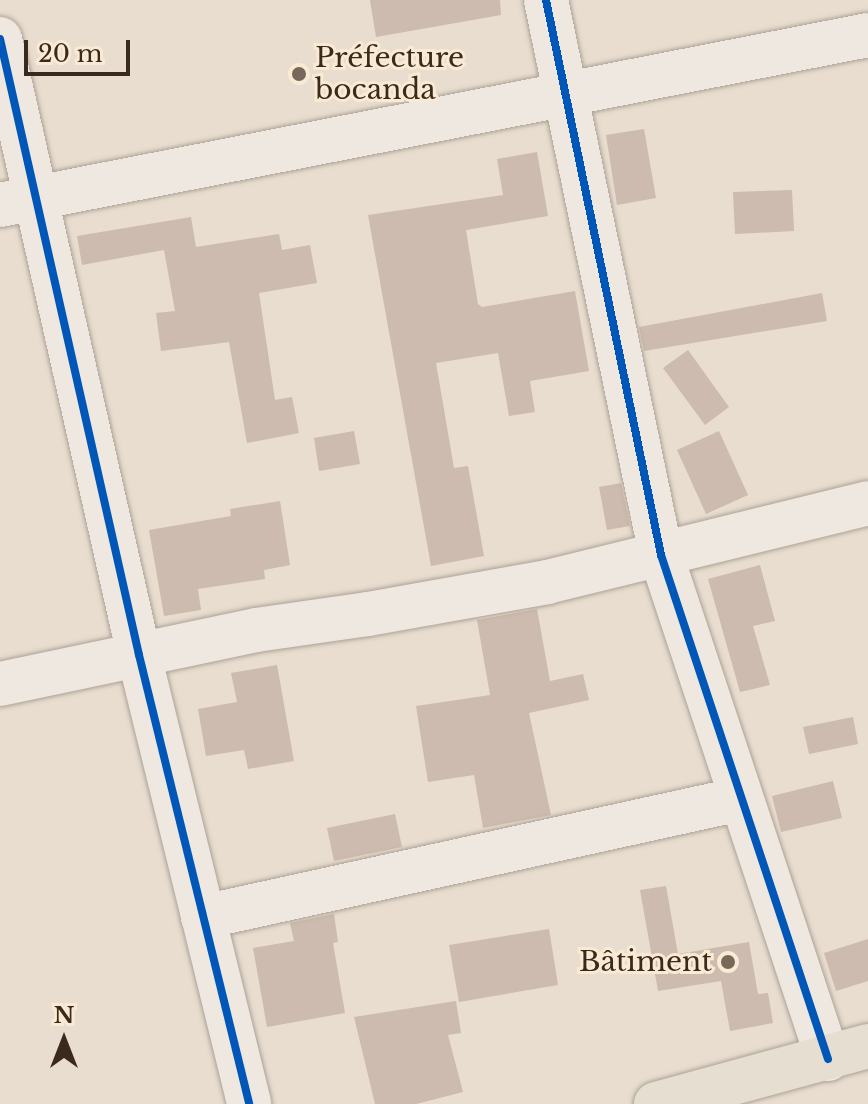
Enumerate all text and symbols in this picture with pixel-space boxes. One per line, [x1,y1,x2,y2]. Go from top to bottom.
scale bar [28,24,134,74]
text: 20 m [38,39,103,68]
place label: Préfecture bocanda [315,41,464,107]
marker: Préfecture bocanda [290,65,308,83]
place label: Bâtiment [579,945,712,979]
marker: Bâtiment [719,953,737,971]
north arrow [24,1000,104,1080]
text: N [54,1002,74,1029]

